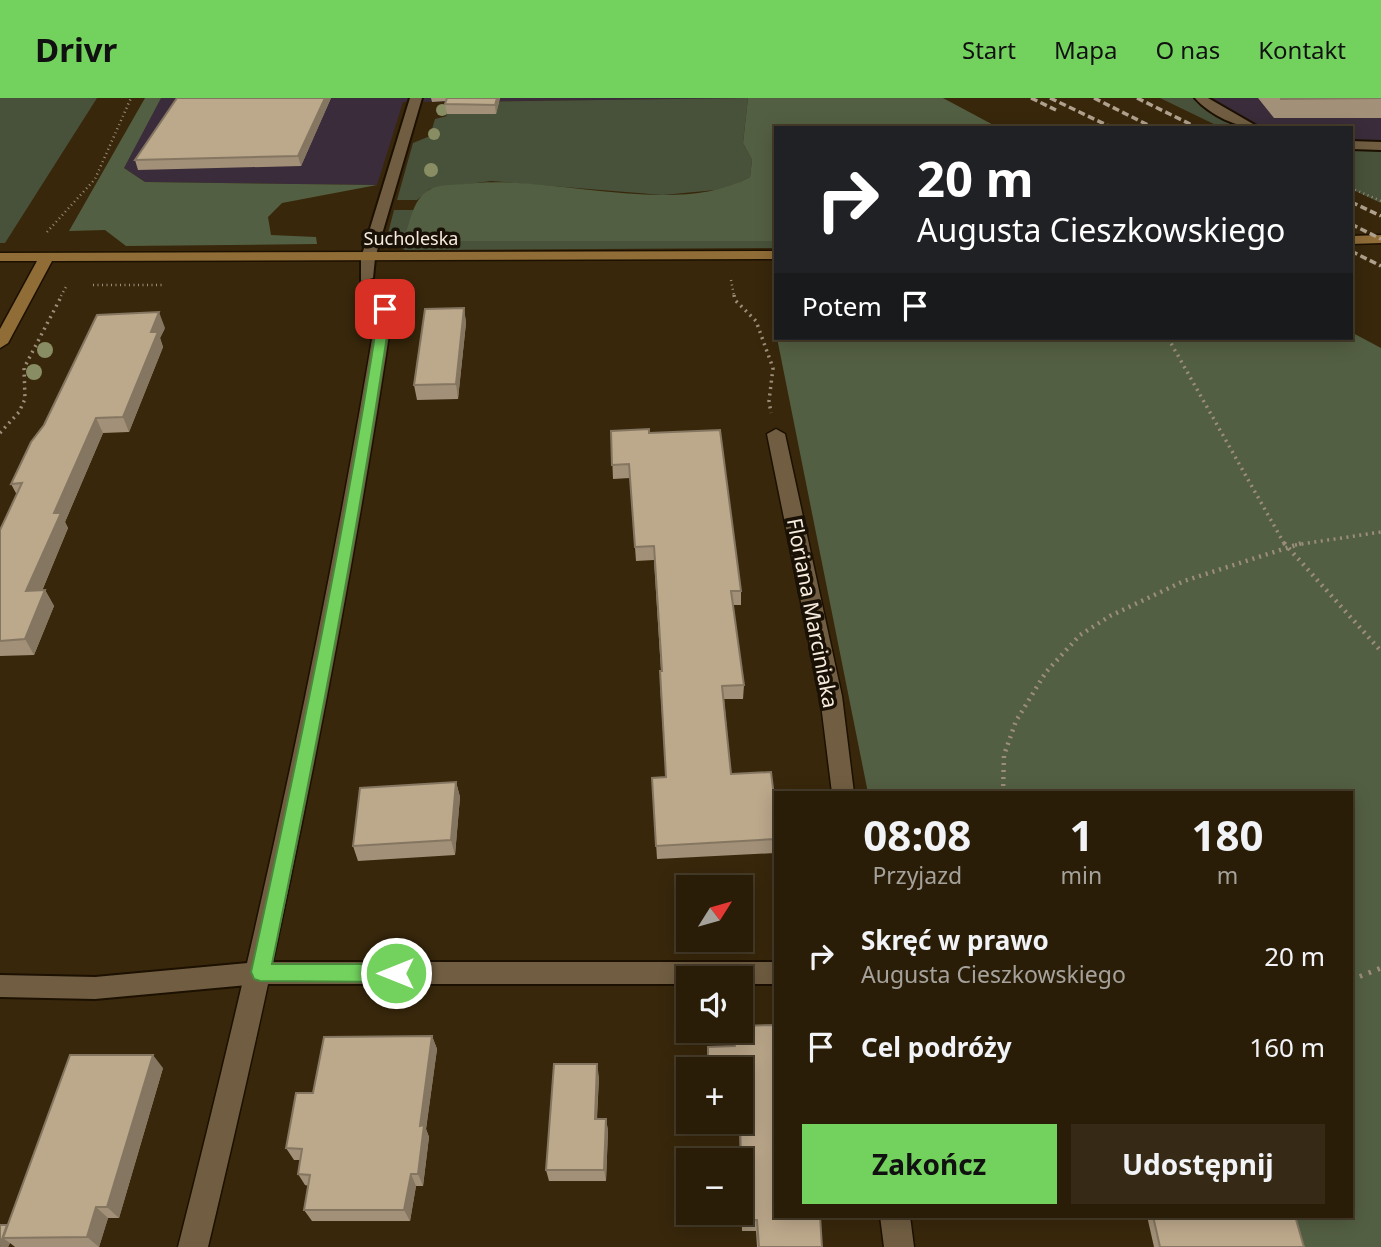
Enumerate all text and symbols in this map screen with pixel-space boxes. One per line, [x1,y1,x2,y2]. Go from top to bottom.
text: Drivr [35,27,117,72]
text: Start [962,33,1016,66]
text: Mapa [1054,33,1117,66]
text: O nas [1155,33,1220,66]
text: Kontakt [1258,33,1346,66]
text: 20 m [917,145,1034,211]
icon: right [802,154,893,245]
text: Augusta Cieszkowskiego [917,208,1285,251]
street label: Sucholeska [364,226,458,250]
pin [355,279,415,339]
icon: arrive [896,287,934,325]
text: Potem [802,288,882,324]
icon: arrive [366,290,404,328]
street label: Floriana Marciniaka [781,516,845,710]
text: 08:08 [863,806,971,863]
text: 1 [1069,806,1093,863]
text: 180 [1192,806,1264,863]
text: Przyjazd [872,859,962,891]
text: min [1061,859,1102,891]
text: m [1217,859,1238,891]
north arrow [676,875,752,952]
map controls [676,875,753,1225]
text: Skręć w prawo [861,922,1049,958]
position arrow [359,936,433,1010]
icon: right [802,937,840,975]
text: 20 m [1264,938,1325,974]
text: Augusta Cieszkowskiego [861,958,1126,990]
button: sound [676,966,753,1043]
icon: arrive [802,1028,840,1066]
text: Cel podróży [861,1029,1012,1065]
text: 160 m [1249,1029,1325,1065]
button: + [676,1057,753,1134]
button: Zakończ [802,1124,1057,1204]
button: Udostępnij [1071,1124,1325,1204]
button: − [676,1148,753,1225]

